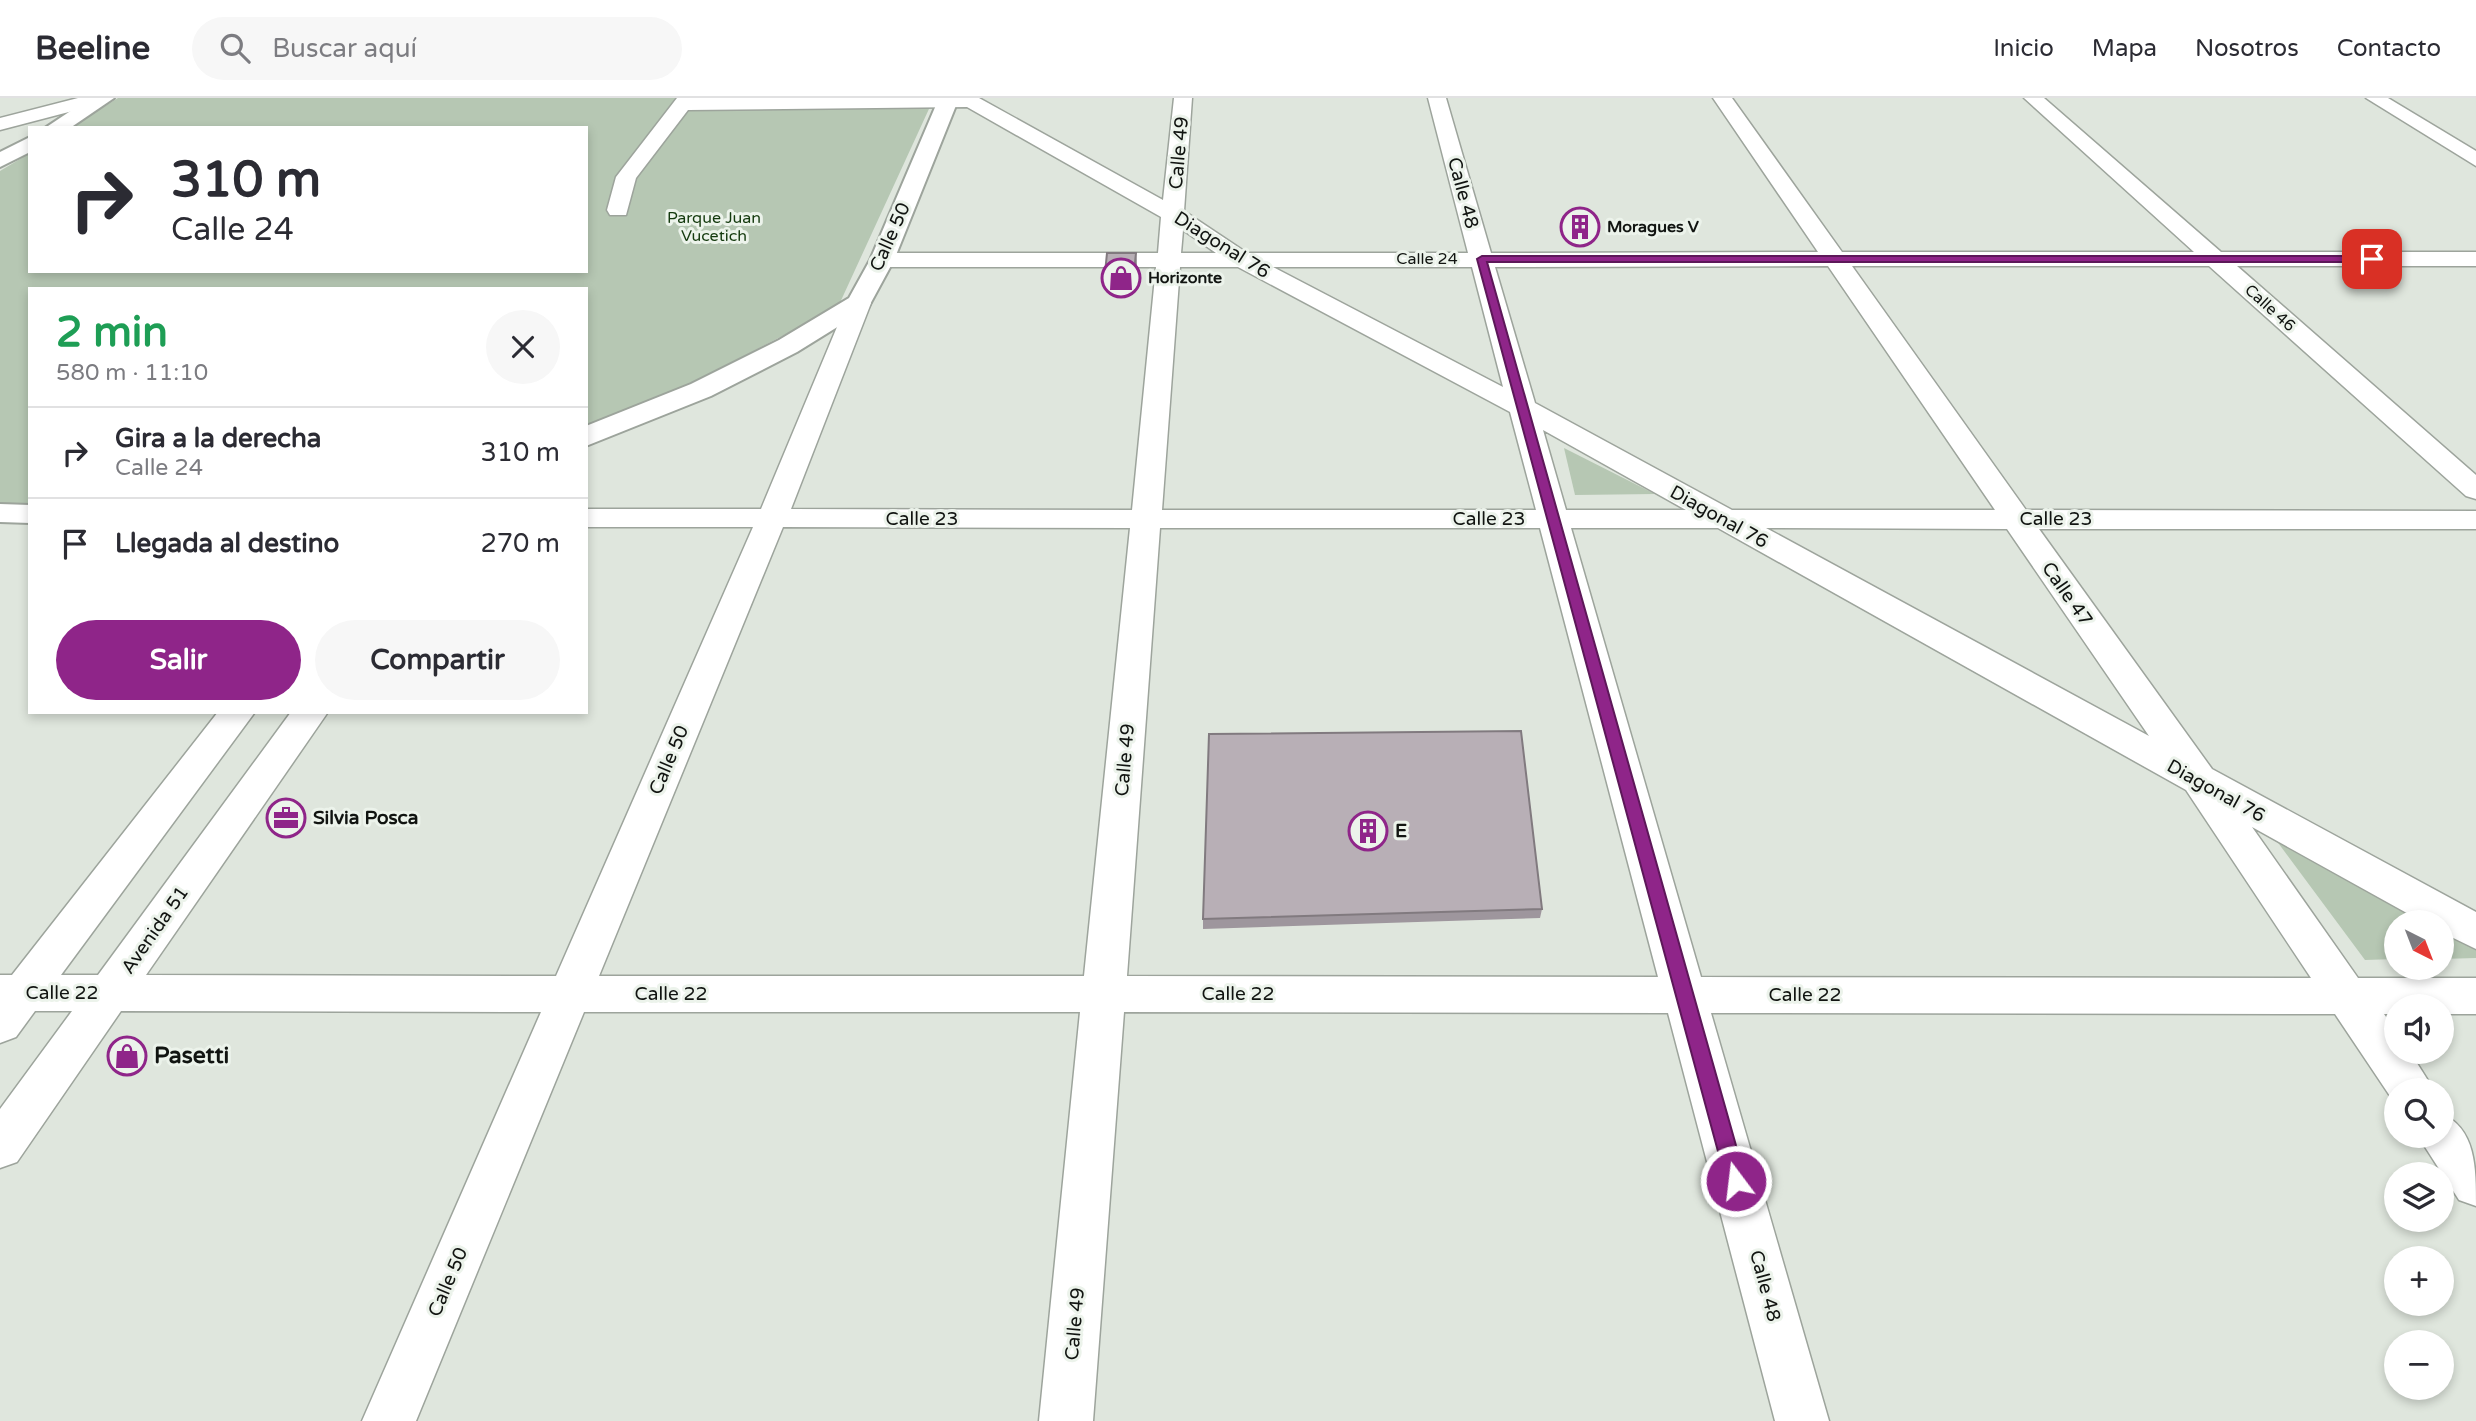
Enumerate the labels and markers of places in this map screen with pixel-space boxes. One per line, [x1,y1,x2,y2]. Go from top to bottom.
building icon: Moragues V [1559,206,1601,248]
place label: Moragues V [1607,217,1700,237]
pin [2342,229,2402,289]
shop icon: Horizonte [1100,257,1142,299]
place label: Horizonte [1148,268,1222,288]
office icon: Silvia Posca [265,797,307,839]
place label: Silvia Posca [313,807,418,829]
building icon: E [1347,810,1389,852]
place label: E [1395,820,1407,842]
shop icon: Pasetti [106,1035,148,1077]
place label: Pasetti [154,1042,229,1070]

